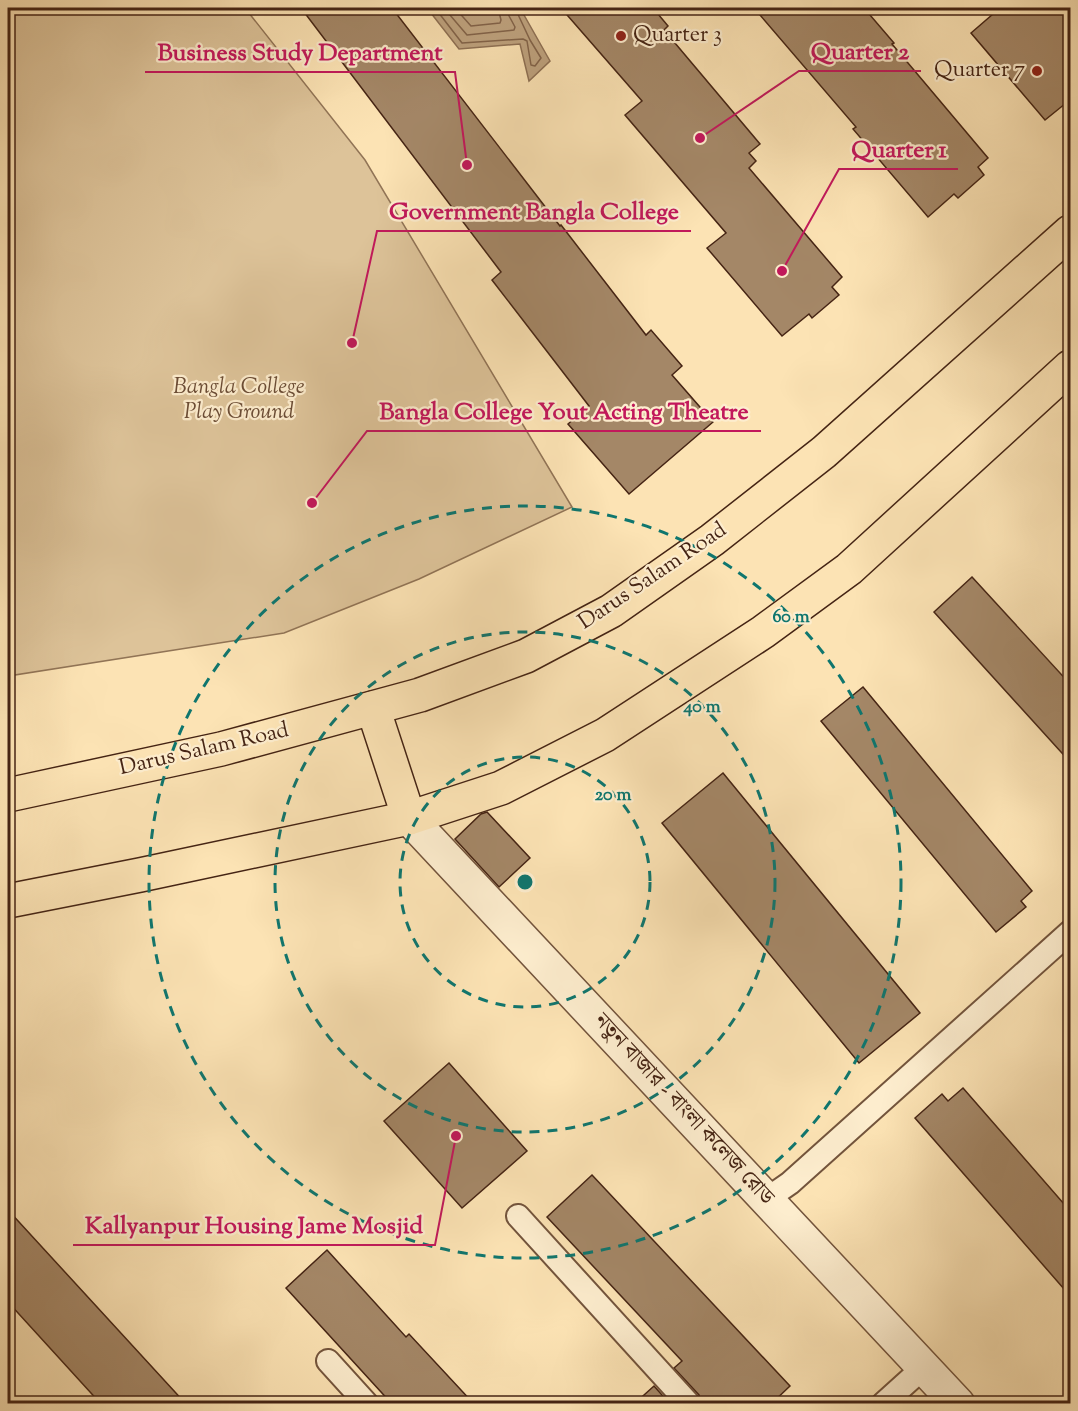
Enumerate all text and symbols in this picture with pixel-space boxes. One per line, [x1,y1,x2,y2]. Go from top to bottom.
place label: Quarter 3 [633,20,722,52]
marker: Quarter 3 [614,29,628,43]
callout: Quarter 2 [799,29,921,71]
callout: Business Study Department [145,30,455,72]
text: Quarter 2 [811,36,910,70]
text: Business Study Department [157,37,443,71]
place label: Quarter 7 [934,55,1025,87]
marker: Quarter 7 [1030,64,1044,78]
callout: Quarter 1 [839,127,958,169]
text: Quarter 1 [851,134,948,168]
callout: Government Bangla College [377,189,691,231]
text: Government Bangla College [389,196,679,230]
park label: Bangla College Play Ground [173,372,305,429]
callout: Bangla College Yout Acting Theatre [367,389,761,431]
text: Bangla College Yout Acting Theatre [379,396,749,430]
street label: Darus Salam Road [572,515,734,639]
text: 60 m [772,605,810,631]
text: 40 m [682,695,721,721]
street label: Darus Salam Road [116,715,292,785]
text: 20 m [595,783,631,809]
centre of rings [515,872,535,892]
street label: নতুন বাজার - বাংলা কলেজ রোড [585,1006,782,1214]
callout: Kallyanpur Housing Jame Mosjid [73,1203,435,1245]
text: Kallyanpur Housing Jame Mosjid [85,1210,423,1244]

